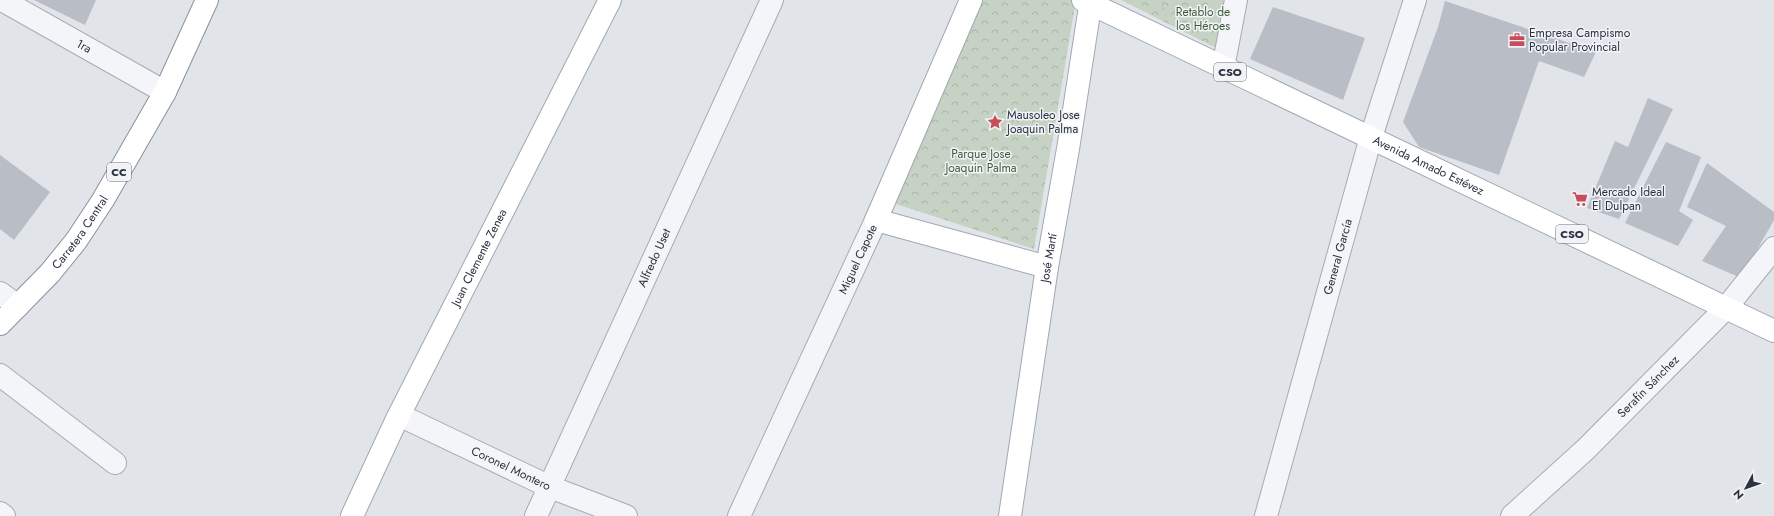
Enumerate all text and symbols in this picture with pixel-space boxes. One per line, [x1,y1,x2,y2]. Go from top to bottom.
park label: Retablo de los Héroes [1176,3,1230,35]
place label: Empresa Campismo Popular Provincial [1529,24,1631,56]
office icon: Empresa Campismo Popular Provincial [1508,31,1526,49]
street label: 1ra [73,35,95,58]
road number: CSO [1214,63,1246,81]
place label: Mausoleo Jose Joaquin Palma [1005,106,1080,138]
place icon: Mausoleo Jose Joaquin Palma [986,113,1004,131]
street label: Avenida Amado Estévez [1370,131,1488,200]
park label: Parque Jose Joaquin Palma [943,145,1017,177]
road number: CC [107,163,131,181]
place label: Mercado Ideal El Dulpan [1592,183,1665,215]
supermarket icon: Mercado Ideal El Dulpan [1571,190,1589,208]
street label: Carretera Central [47,192,113,273]
street label: Juan Clemente Zenea [446,205,511,311]
street label: General García [1319,217,1357,297]
street label: Miguel Capote [834,221,882,297]
street label: Alfredo Uset [633,225,675,290]
road number: CSO [1556,225,1588,243]
street label: José Martí [1036,231,1062,286]
street label: Serafín Sánchez [1613,351,1684,422]
street label: Coronel Montero [468,442,554,495]
north arrow [1726,468,1766,508]
text: N [1730,486,1747,503]

